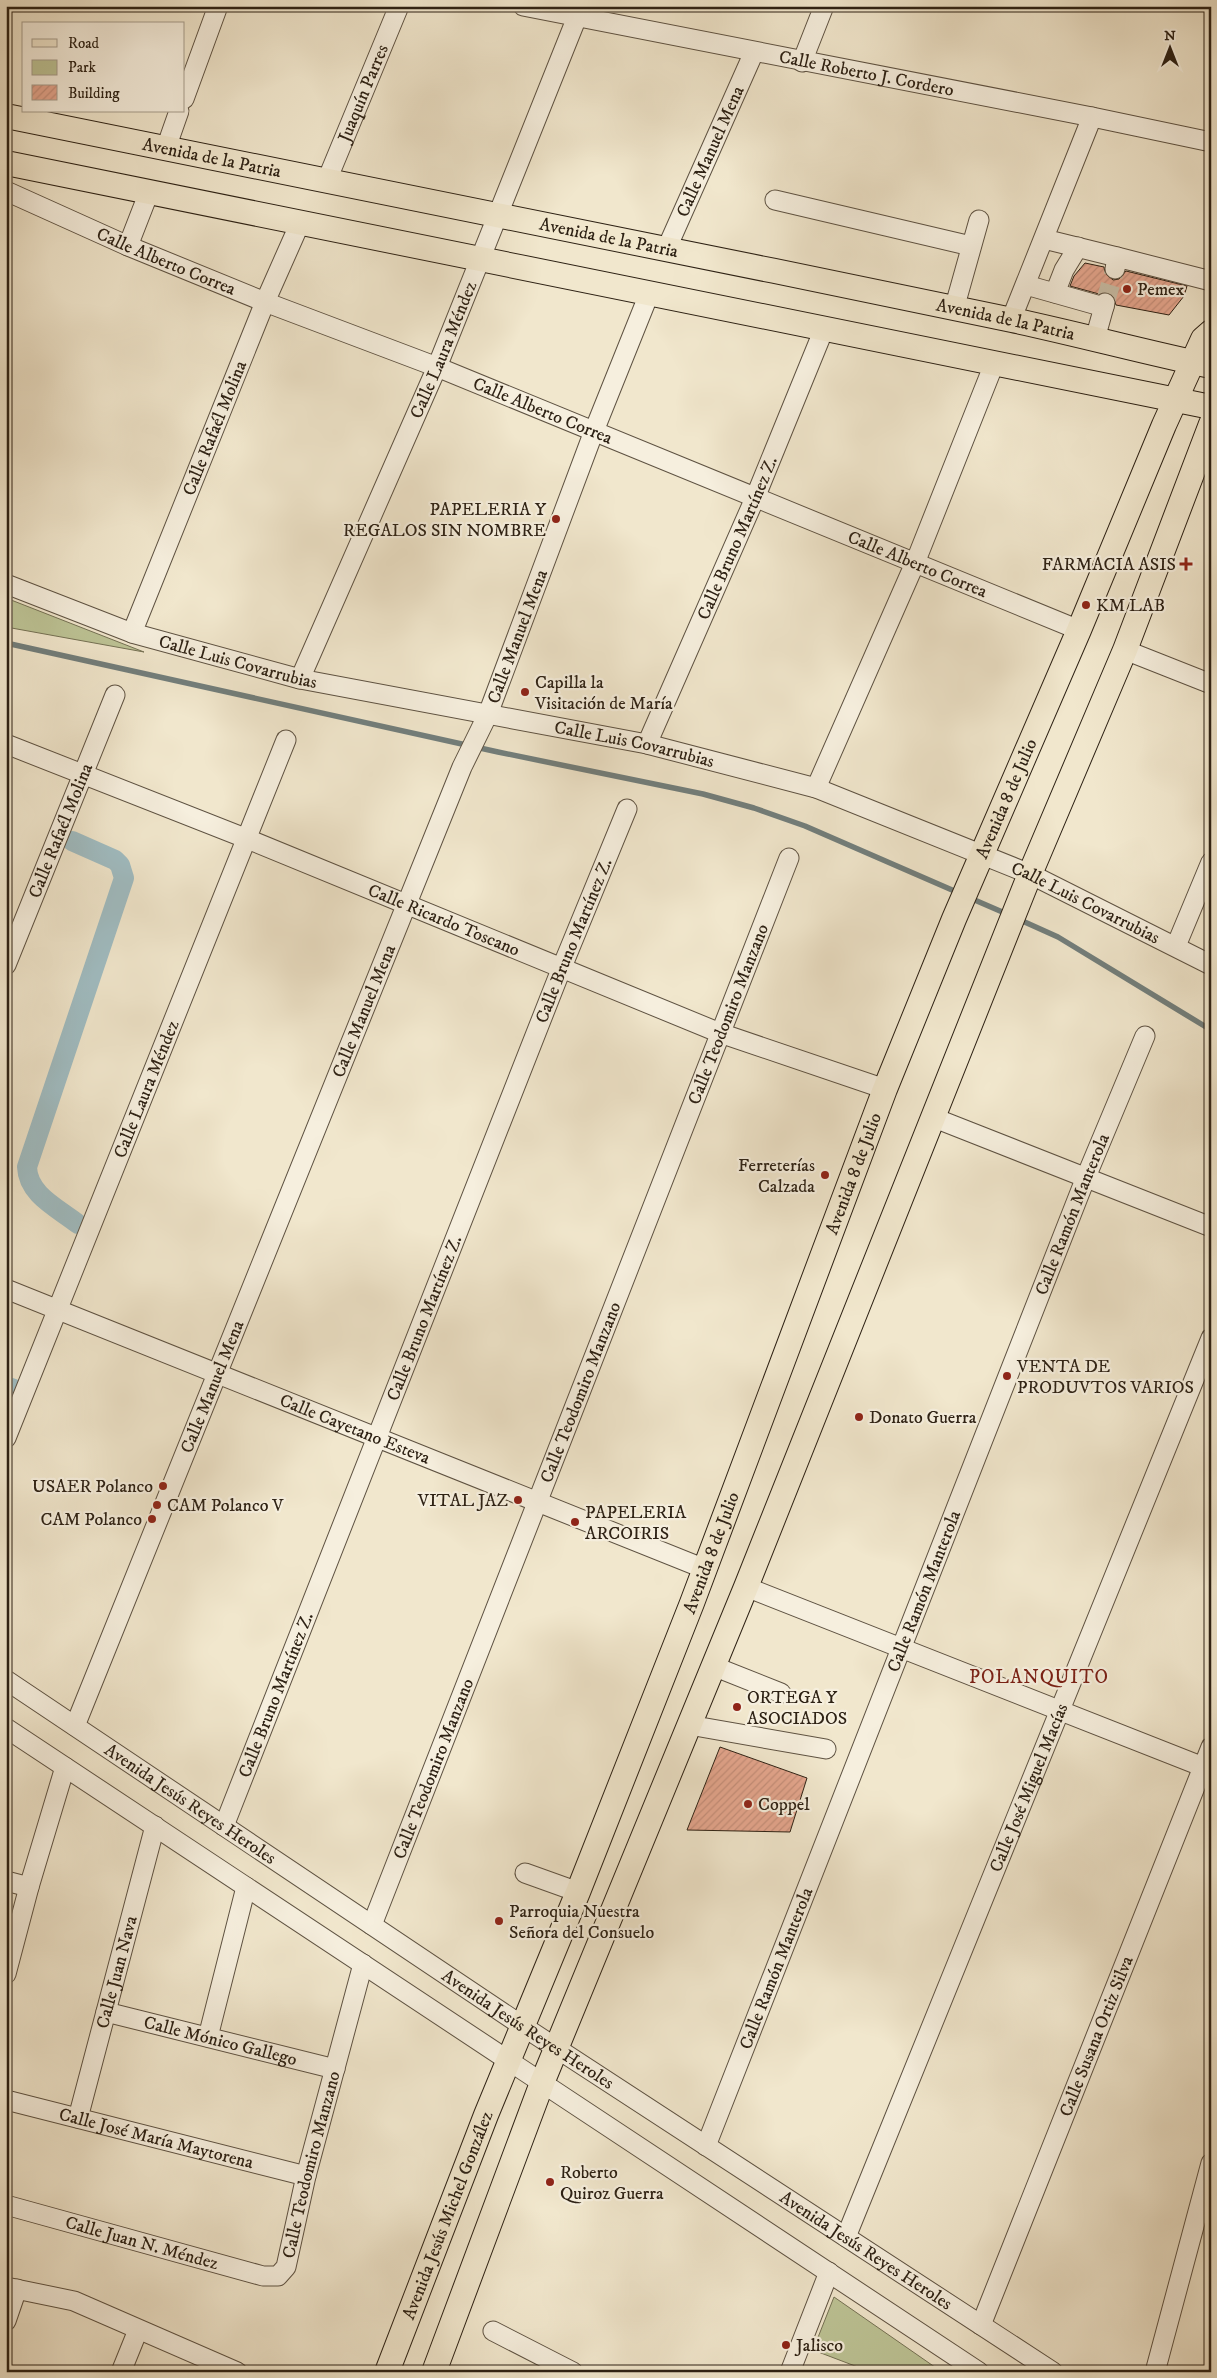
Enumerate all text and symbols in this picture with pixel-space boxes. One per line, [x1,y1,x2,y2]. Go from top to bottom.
legend [22,22,185,112]
north arrow [1144,22,1194,72]
text: N [1164,27,1176,45]
text: Road [68,34,100,53]
street label: Juaquín Parres [333,41,394,147]
street label: Calle Roberto J. Cordero [777,46,956,102]
text: Park [68,58,97,77]
street label: Calle Manuel Mena [672,82,750,221]
text: Building [68,84,120,103]
street label: Avenida de la Patria [140,134,283,183]
street label: Avenida de la Patria [537,214,680,263]
street label: Calle Alberto Correa [93,223,239,301]
street label: Calle Laura Méndez [406,278,482,422]
place label: Pemex [1137,279,1185,301]
marker: Pemex [1121,283,1133,295]
street label: Avenida de la Patria [934,295,1077,346]
street label: Calle Rafaél Molina [178,357,252,499]
street label: Calle Alberto Correa [469,373,616,450]
street label: Calle Bruno Martínez Z. [693,453,783,623]
place label: PAPELERIA Y REGALOS SIN NOMBRE [343,499,547,542]
marker: PAPELERIA Y REGALOS SIN NOMBRE [550,513,562,525]
street label: Calle Alberto Correa [844,526,990,603]
place label: FARMACIA ASIS [1042,554,1176,576]
marker: FARMACIA ASIS [1180,558,1192,570]
street label: Calle Manuel Mena [483,566,553,707]
place label: KM LAB [1096,595,1165,617]
marker: KM LAB [1080,599,1092,611]
street label: Calle Luis Covarrubias [156,631,319,694]
place label: Capilla la Visitación de María [534,672,673,715]
marker: Capilla la Visitación de María [519,686,531,698]
street label: Calle Luis Covarrubias [552,717,716,773]
street label: Avenida 8 de Julio [971,735,1043,862]
street label: Calle Rafaél Molina [24,760,98,902]
street label: Calle Bruno Martínez Z. [531,855,618,1026]
street label: Calle Luis Covarrubias [1008,858,1163,949]
street label: Calle Ricardo Toscano [365,880,523,962]
street label: Calle Teodomiro Manzano [684,921,774,1108]
street label: Calle Manuel Mena [328,941,401,1081]
street label: Calle Laura Méndez [109,1017,184,1162]
street label: Avenida 8 de Julio [821,1110,887,1238]
street label: Calle Ramón Manterola [1031,1130,1115,1299]
place label: Ferreterías Calzada [738,1155,815,1198]
marker: Ferreterías Calzada [819,1169,831,1181]
street label: Calle Bruno Martínez Z. [382,1232,467,1404]
street label: Calle Teodomiro Manzano [536,1299,626,1486]
street label: Calle Manuel Mena [176,1317,250,1457]
place label: VENTA DE PRODUVTOS VARIOS [1016,1356,1194,1399]
marker: VENTA DE PRODUVTOS VARIOS [1001,1370,1013,1382]
street label: Calle Cayetano Esteva [276,1390,433,1470]
place label: Donato Guerra [869,1407,977,1429]
marker: Donato Guerra [853,1411,865,1423]
place label: USAER Polanco [32,1476,153,1498]
marker: USAER Polanco [157,1480,169,1492]
street label: Avenida 8 de Julio [679,1489,745,1617]
place label: VITAL JAZ [417,1490,508,1512]
marker: VITAL JAZ [512,1494,524,1506]
place label: CAM Polanco V [167,1495,284,1517]
marker: CAM Polanco V [151,1499,163,1511]
place label: PAPELERIA ARCOIRIS [585,1502,687,1545]
street label: Calle Ramón Manterola [883,1507,966,1676]
place label: CAM Polanco [41,1509,142,1531]
marker: CAM Polanco [146,1513,158,1525]
marker: PAPELERIA ARCOIRIS [569,1516,581,1528]
street label: Calle Bruno Martínez Z. [234,1609,319,1781]
district label: POLANQUITO [969,1666,1109,1689]
street label: Calle Teodomiro Manzano [389,1675,479,1862]
place label: ORTEGA Y ASOCIADOS [747,1687,847,1730]
street label: Calle José Miguel Macías [985,1700,1073,1876]
marker: ORTEGA Y ASOCIADOS [731,1701,743,1713]
street label: Avenida Jesús Reyes Heroles [100,1739,280,1870]
place label: Coppel [758,1794,810,1816]
marker: Coppel [742,1798,754,1810]
street label: Calle Ramón Manterola [735,1884,818,2053]
place label: Parroquia Nuestra Señora del Consuelo [509,1901,654,1944]
street label: Calle Juan Nava [92,1913,143,2031]
marker: Parroquia Nuestra Señora del Consuelo [493,1915,505,1927]
street label: Calle Susana Ortiz Silva [1055,1953,1139,2120]
street label: Avenida Jesús Reyes Heroles [437,1965,618,2095]
street label: Calle Mónico Gallego [141,2012,299,2071]
street label: Calle Teodomiro Manzano [278,2069,346,2261]
street label: Calle José María Maytorena [56,2104,256,2174]
street label: Avenida Jesús Michel González [398,2108,499,2323]
place label: Roberto Quiroz Guerra [560,2162,664,2205]
marker: Roberto Quiroz Guerra [544,2176,556,2188]
street label: Avenida Jesús Reyes Heroles [775,2187,956,2315]
street label: Calle Juan N. Méndez [63,2212,221,2275]
place label: Jalisco [794,2335,843,2357]
marker: Jalisco [780,2339,792,2351]

